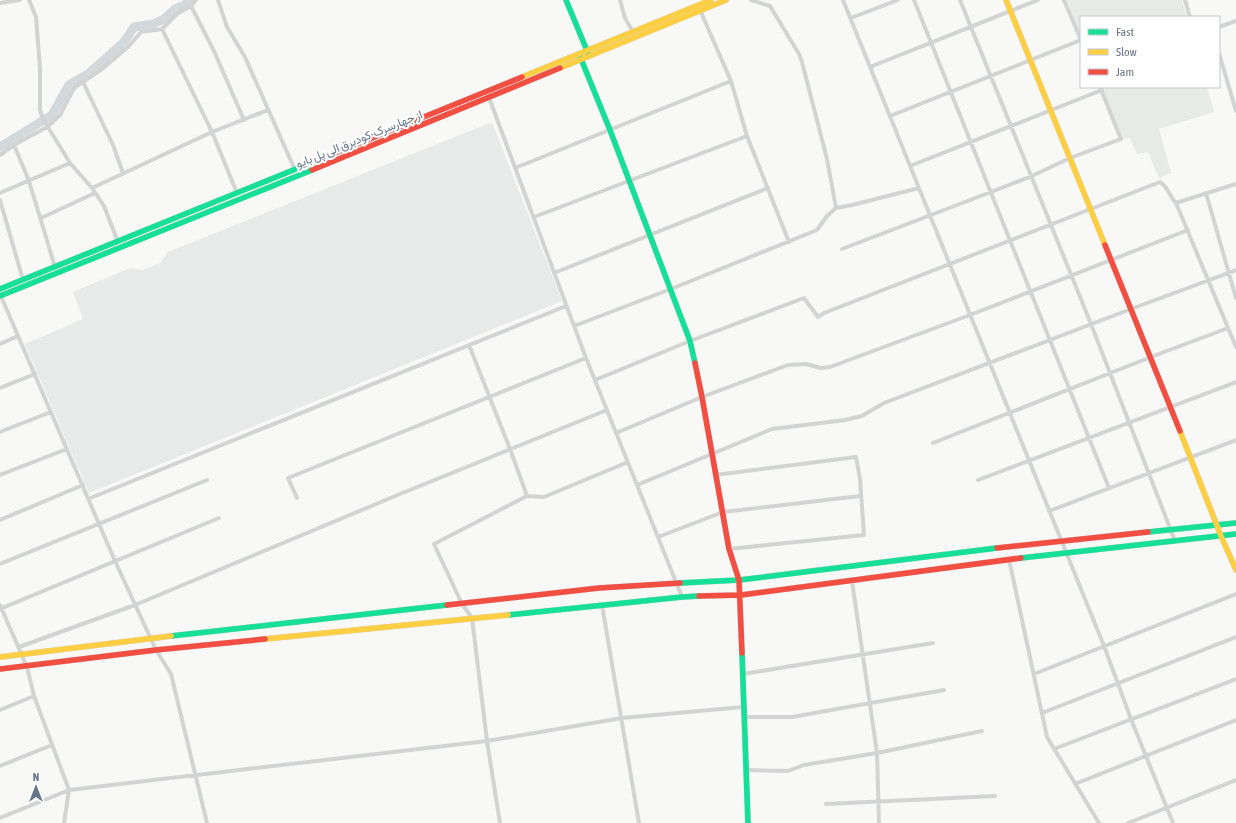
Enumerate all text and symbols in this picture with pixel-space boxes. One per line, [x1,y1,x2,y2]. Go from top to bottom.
legend [1080,16,1220,88]
text: Fast [1116,25,1134,39]
text: Slow [1116,45,1137,59]
text: Jam [1116,65,1134,79]
street label: از جهارسرک-کودبرق الی پل بایو [294,107,425,172]
north arrow [16,767,56,807]
text: N [33,771,39,783]

